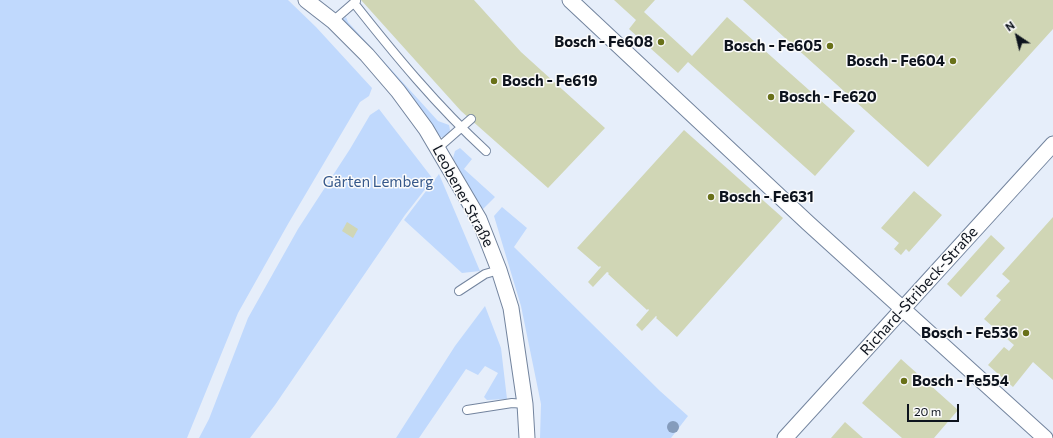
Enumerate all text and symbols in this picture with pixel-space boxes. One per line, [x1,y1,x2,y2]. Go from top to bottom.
north arrow [997,16,1037,56]
text: N [1003,18,1017,33]
place label: Bosch - Fe608 [554,33,653,51]
marker: Bosch - Fe608 [656,37,666,47]
place label: Bosch - Fe605 [724,37,822,55]
marker: Bosch - Fe605 [825,41,835,51]
place label: Bosch - Fe604 [846,52,945,70]
marker: Bosch - Fe604 [948,56,958,66]
place label: Bosch - Fe619 [502,72,597,90]
marker: Bosch - Fe619 [489,76,499,86]
place label: Bosch - Fe620 [779,88,877,106]
marker: Bosch - Fe620 [766,92,776,102]
street label: Leobener Straße [429,142,497,250]
park label: Gärten Lemberg [323,173,433,191]
place label: Bosch - Fe631 [719,188,814,206]
marker: Bosch - Fe631 [706,192,716,202]
street label: Richard-Stribeck-Straße [856,223,982,359]
place label: Bosch - Fe536 [921,324,1018,342]
marker: Bosch - Fe536 [1021,328,1031,338]
place label: Bosch - Fe554 [912,372,1009,390]
marker: Bosch - Fe554 [899,376,909,386]
scale bar [909,396,961,422]
text: 20 m [914,404,941,418]

